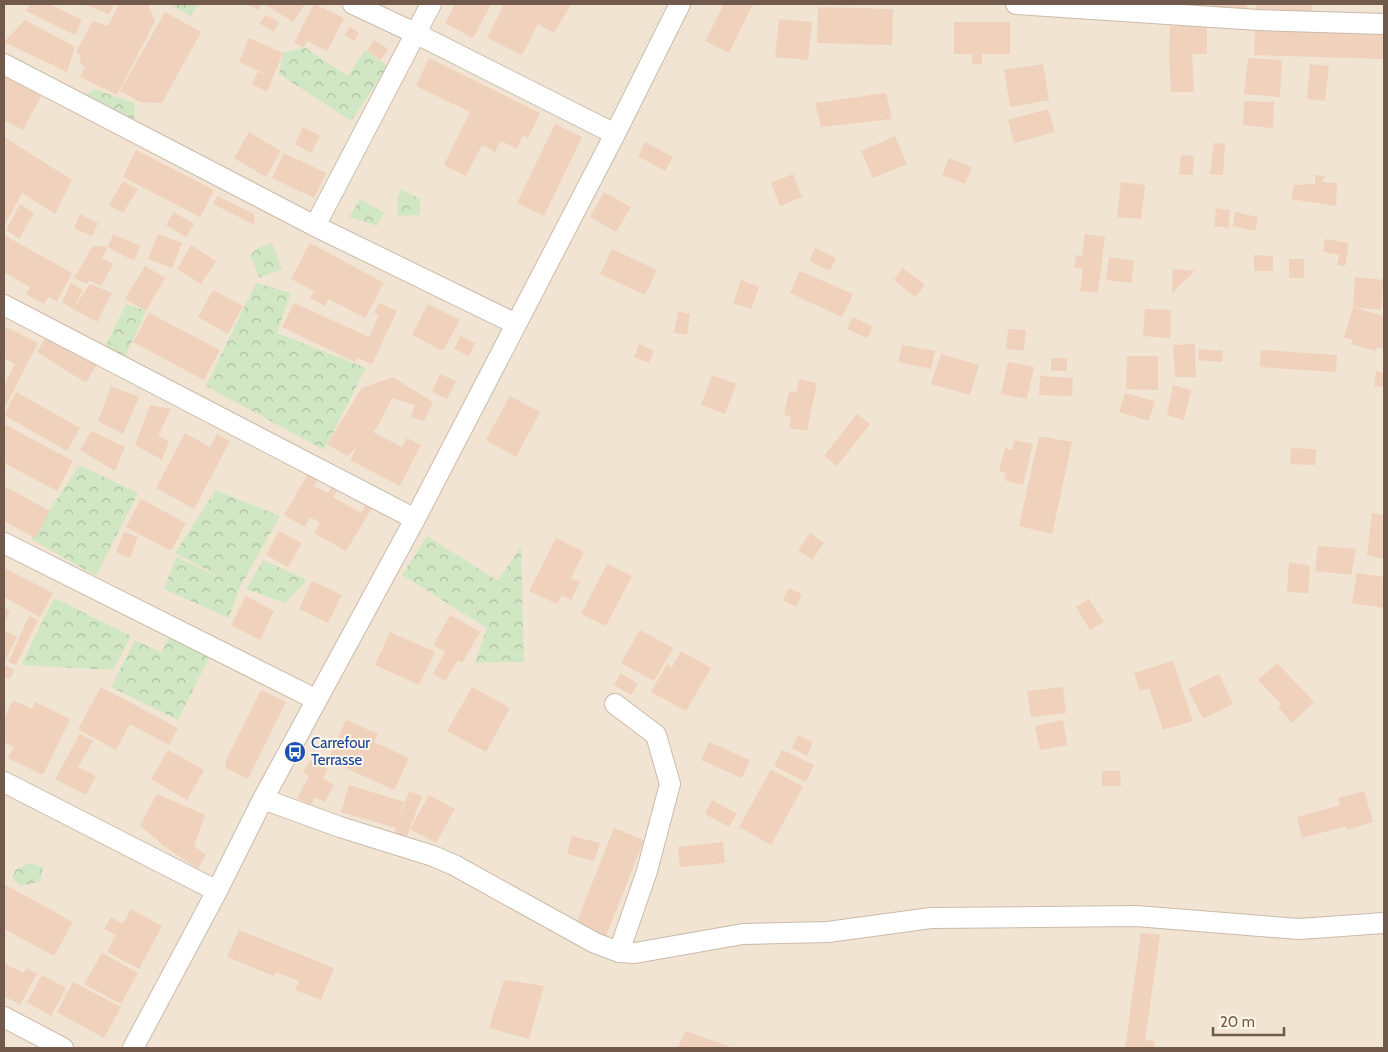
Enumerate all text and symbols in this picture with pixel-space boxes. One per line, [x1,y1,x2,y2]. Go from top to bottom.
place label: Carrefour Terrasse [311,734,370,769]
bus stop icon: Carrefour Terrasse [283,740,307,764]
scale bar [1213,1004,1284,1036]
text: 20 m [1220,1013,1255,1031]

